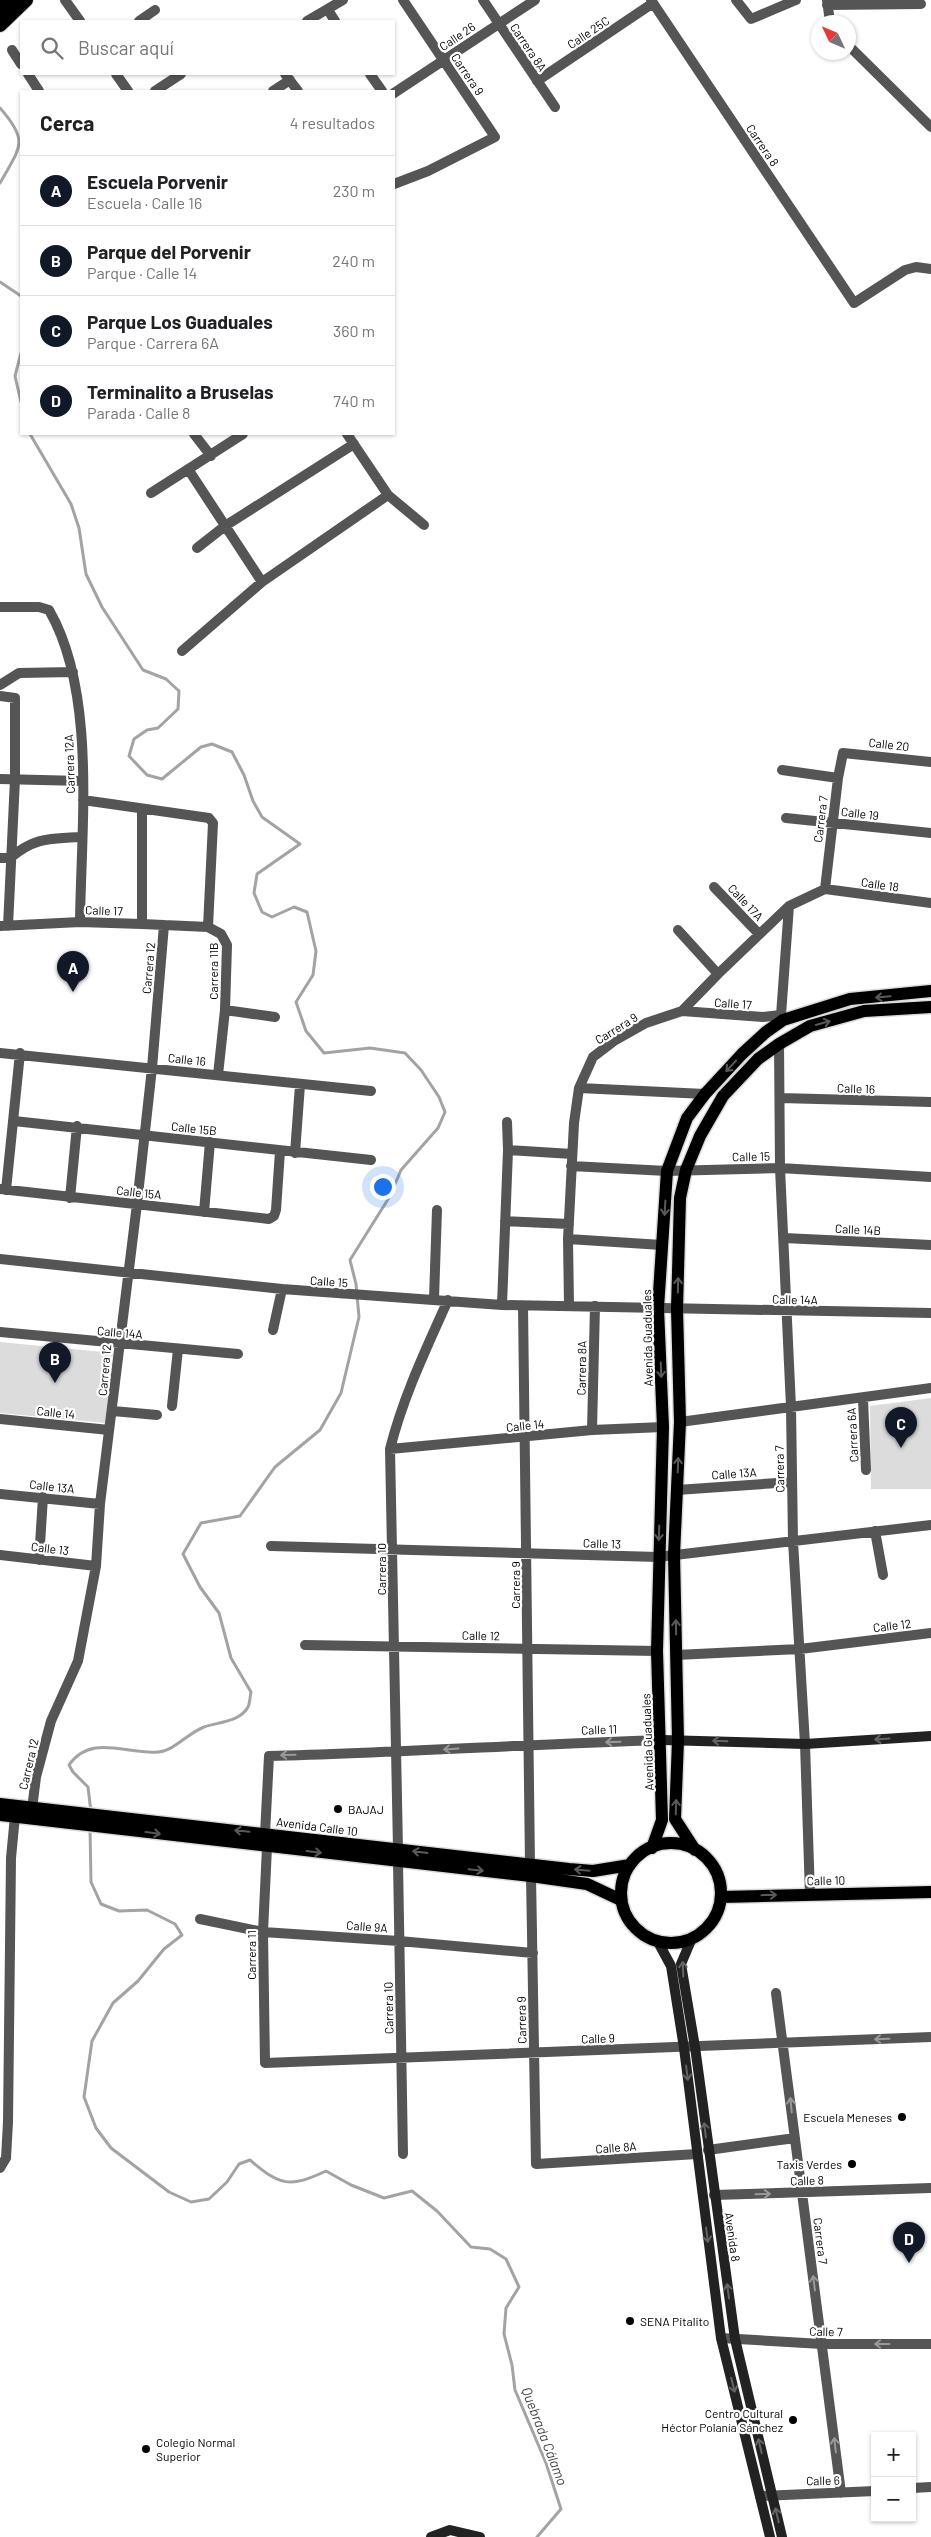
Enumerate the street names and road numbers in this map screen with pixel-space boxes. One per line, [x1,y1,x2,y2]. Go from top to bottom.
street label: Calle 25C [564,13,612,51]
street label: Calle 26 [436,19,478,53]
street label: Carrera 8A [508,20,550,74]
street label: Carrera 9 [449,50,487,98]
street label: Carrera 8 [744,121,782,169]
street label: Carrera 12A [61,734,77,794]
street label: Calle 20 [868,735,910,753]
street label: Carrera 7 [810,795,830,843]
street label: Calle 19 [840,804,880,822]
street label: Calle 18 [860,874,900,894]
street label: Calle 17A [726,881,766,923]
street label: Calle 17 [85,902,123,918]
street label: Carrera 12 [139,942,157,994]
street label: Carrera 11B [206,942,220,1000]
street label: Calle 17 [714,995,753,1011]
street label: Carrera 9 [592,1009,640,1047]
street label: Calle 16 [167,1050,207,1068]
street label: Calle 16 [837,1080,875,1096]
street label: Calle 15B [171,1119,217,1137]
street label: Calle 15 [732,1149,770,1163]
street label: Calle 15A [116,1183,162,1201]
street label: Calle 14B [835,1221,881,1237]
street label: Calle 15 [310,1273,348,1289]
street label: Avenida Guaduales [639,1289,655,1387]
street label: Calle 14A [772,1292,818,1306]
street label: Calle 14A [97,1323,143,1341]
street label: Carrera 8A [574,1340,588,1396]
street label: Carrera 12 [95,1344,113,1396]
street label: Calle 14 [36,1403,76,1421]
street label: Carrera 6A [844,1407,860,1463]
street label: Calle 14 [505,1416,545,1434]
street label: Carrera 7 [772,1445,786,1493]
street label: Calle 13A [711,1464,757,1482]
street label: Calle 13A [29,1477,75,1495]
street label: Calle 13 [583,1535,621,1551]
street label: Calle 13 [30,1539,70,1557]
street label: Carrera 10 [374,1543,388,1595]
street label: Carrera 9 [508,1561,522,1609]
street label: Calle 12 [872,1616,912,1634]
street label: Calle 12 [462,1628,500,1642]
street label: Avenida Guaduales [638,1693,656,1791]
street label: Calle 11 [581,1721,617,1737]
street label: Carrera 12 [15,1737,41,1791]
street label: Avenida Calle 10 [275,1814,359,1838]
street label: Calle 10 [807,1873,845,1887]
street label: Calle 9A [346,1918,388,1934]
street label: Carrera 11 [244,1930,258,1980]
street label: Carrera 10 [381,1982,395,2034]
street label: Carrera 9 [514,1996,528,2044]
street label: Calle 9 [581,2030,615,2046]
street label: Calle 8A [595,2139,637,2155]
street label: Calle 8 [790,2172,824,2188]
street label: Avenida 8 [723,2211,743,2263]
street label: Carrera 7 [811,2217,831,2265]
street label: Calle 7 [809,2324,843,2338]
street label: Calle 6 [806,2473,840,2487]

